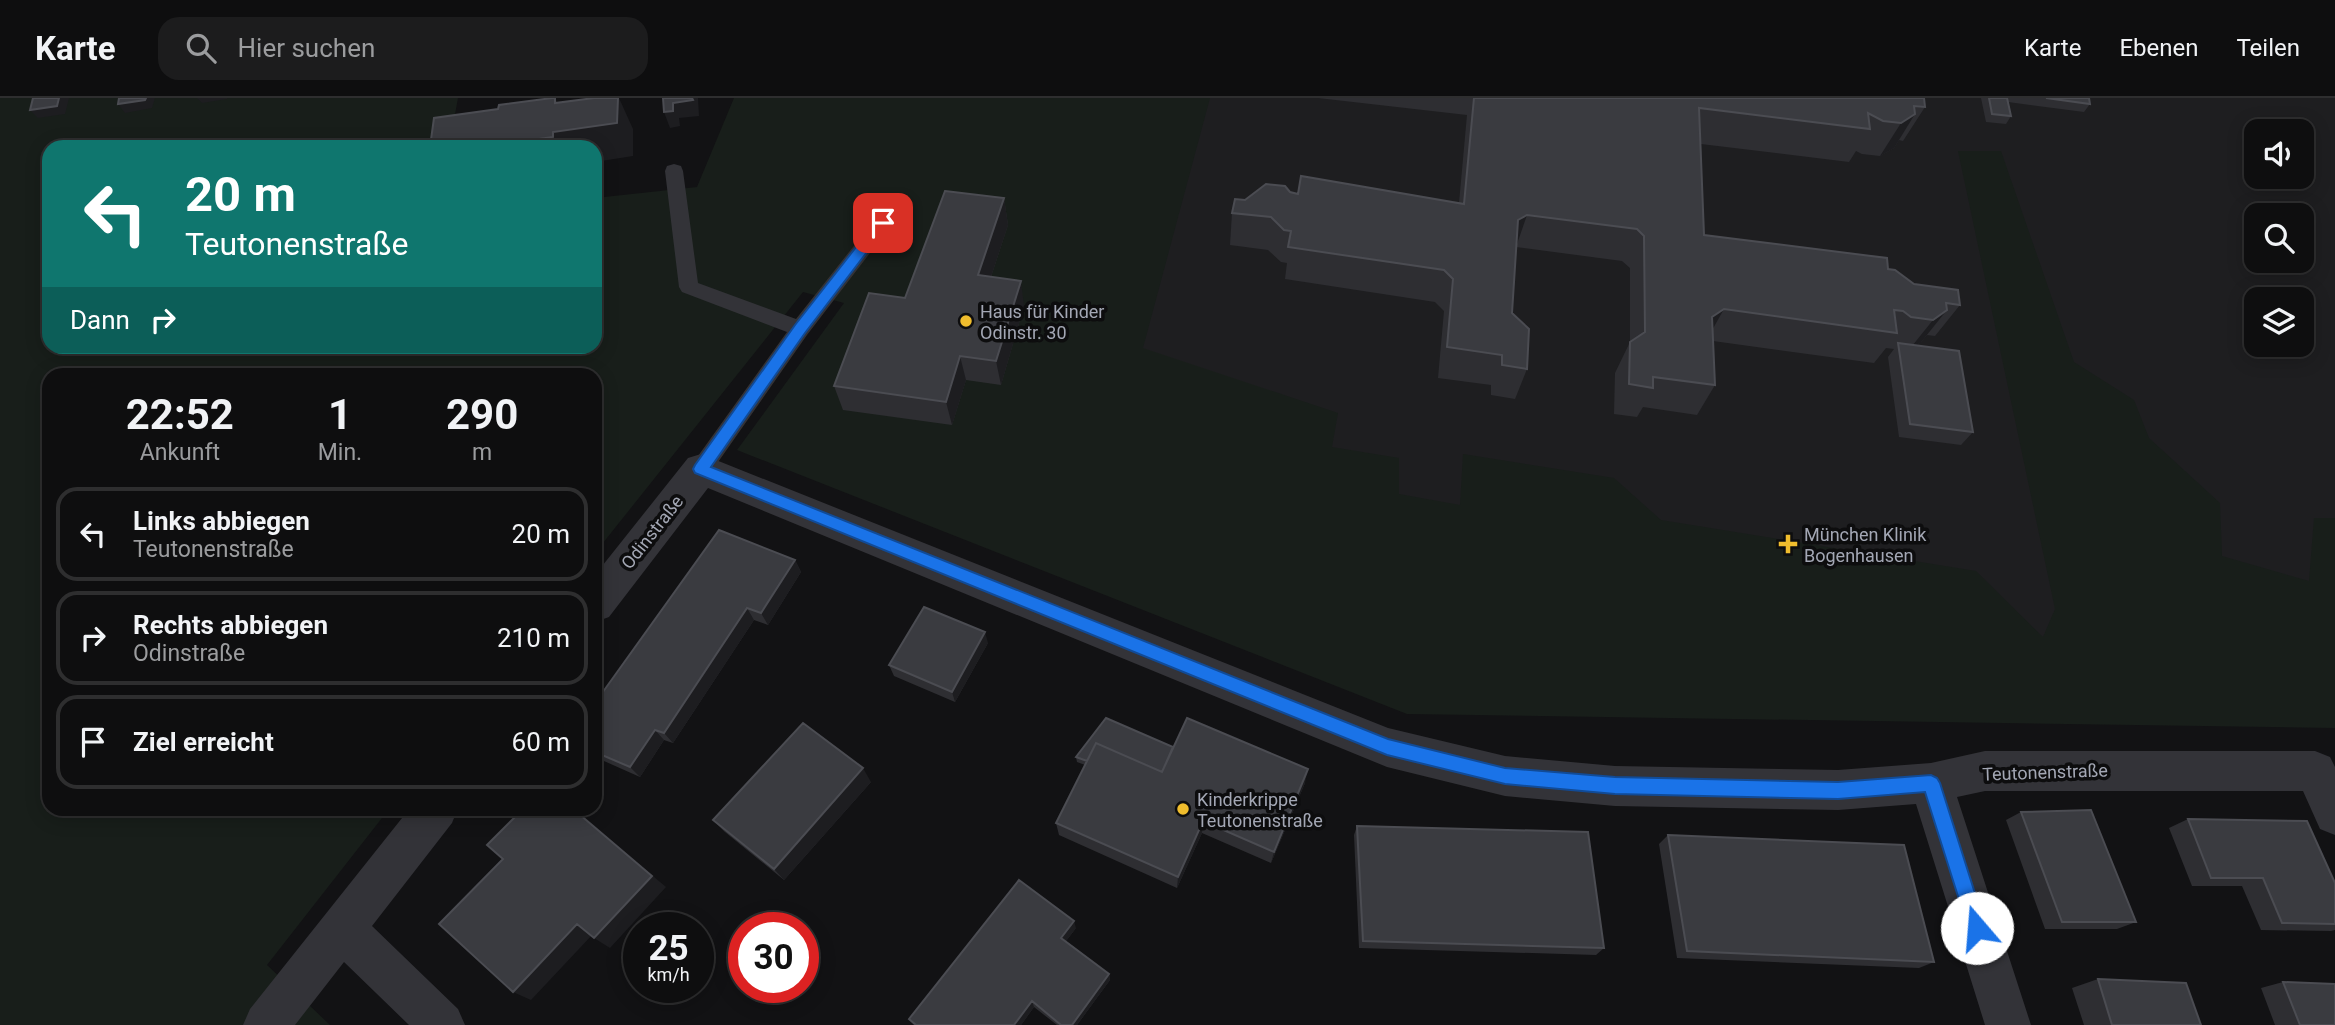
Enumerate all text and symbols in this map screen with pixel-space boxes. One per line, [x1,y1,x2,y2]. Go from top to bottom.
search box [158,17,648,80]
text: Karte [35,29,116,68]
icon: search [182,29,220,67]
text: Hier suchen [238,33,375,63]
text: Karte [2024,34,2081,62]
text: Ebenen [2119,34,2198,62]
text: Teilen [2236,34,2300,62]
map controls [2244,119,2314,357]
button: sound [2244,119,2314,189]
text: 20 m [185,166,296,223]
icon: left [70,168,161,259]
pin [853,193,913,253]
button: search [2244,203,2314,273]
icon: arrive [864,204,902,242]
text: Teutonenstraße [185,225,408,263]
button: layers [2244,287,2314,357]
icon: right [144,301,182,339]
place label: Haus für Kinder Odinstr. 30 [980,301,1104,343]
text: Dann [70,305,130,335]
marker: Haus für Kinder Odinstr. 30 [958,313,974,329]
text: 22:52 [126,390,234,439]
text: 1 [328,390,352,439]
text: 290 [446,390,518,439]
text: Ankunft [140,439,220,466]
text: Min. [318,439,362,466]
text: m [472,439,492,466]
street label: Odinstraße [617,491,687,573]
text: Links abbiegen [133,506,310,536]
icon: left [74,515,112,553]
text: 20 m [512,519,570,549]
place label: München Klinik Bogenhausen [1804,524,1927,566]
marker: München Klinik Bogenhausen [1778,534,1798,554]
text: Teutonenstraße [133,536,294,563]
text: Rechts abbiegen [133,610,328,640]
icon: right [74,619,112,657]
text: 210 m [497,623,570,653]
text: Odinstraße [133,640,245,667]
icon: arrive [74,723,112,761]
text: Ziel erreicht [133,727,274,757]
text: 60 m [512,727,570,757]
street label: Teutonenstraße [1982,759,2108,785]
place label: Kinderkrippe Teutonenstraße [1197,789,1323,831]
marker: Kinderkrippe Teutonenstraße [1175,801,1191,817]
position arrow [1940,891,2014,965]
speed limit sign: 30 [728,912,819,1003]
text: 25 [648,928,689,969]
text: km/h [647,964,690,985]

